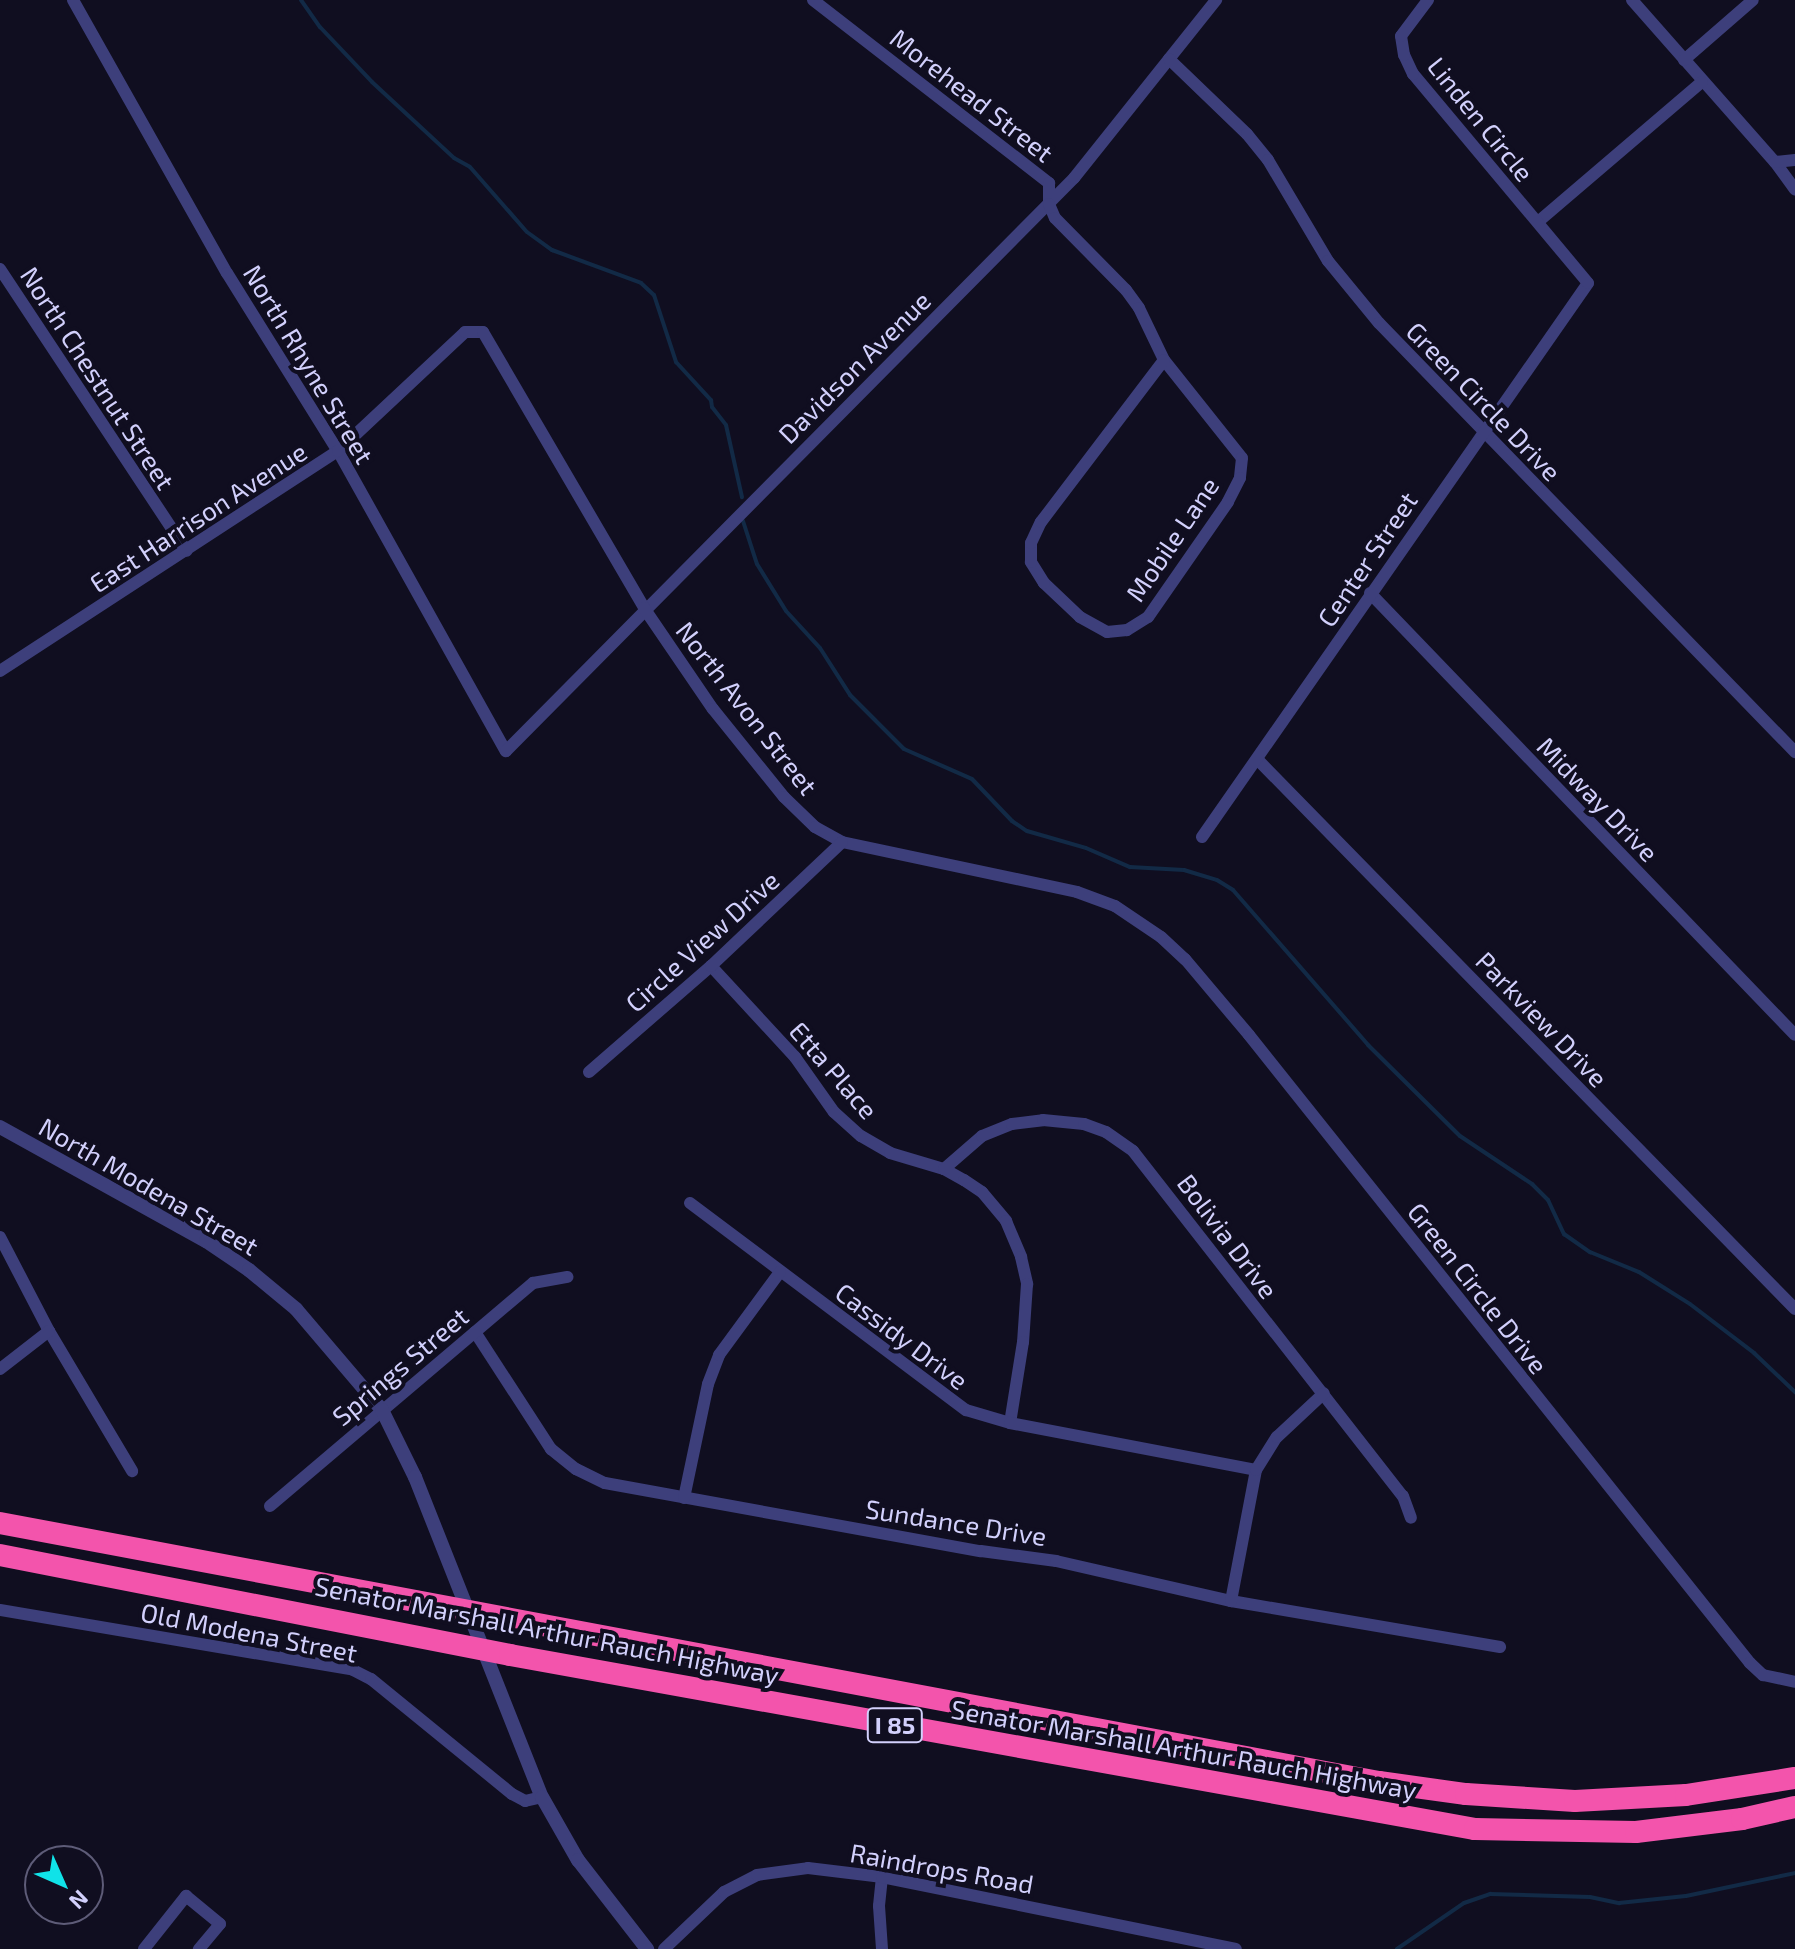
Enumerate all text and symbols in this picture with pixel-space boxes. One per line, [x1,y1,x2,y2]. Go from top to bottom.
street label: Morehead Street [884,22,1060,168]
street label: Linden Circle [1422,51,1540,187]
street label: North Rhyne Street [237,259,381,469]
street label: North Chestnut Street [14,261,182,495]
street label: Davidson Avenue [771,284,937,450]
street label: Green Circle Drive [1400,315,1568,487]
street label: East Harrison Avenue [84,435,312,599]
street label: Mobile Lane [1119,471,1225,607]
street label: Center Street [1310,486,1424,632]
street label: North Avon Street [670,615,824,801]
street label: Midway Drive [1531,730,1665,868]
street label: Circle View Drive [618,864,786,1018]
street label: Parkview Drive [1470,945,1614,1093]
street label: Etta Place [783,1015,885,1125]
street label: North Modena Street [34,1110,264,1262]
street label: Bolivia Drive [1171,1168,1285,1304]
street label: Green Circle Drive [1402,1196,1554,1380]
street label: Cassidy Drive [829,1276,975,1396]
street label: Springs Street [326,1300,474,1432]
street label: Sundance Drive [863,1492,1049,1552]
street label: Senator Marshall Arthur Rauch Highway [311,1569,783,1691]
street label: Old Modena Street [138,1596,360,1668]
street label: Senator Marshall Arthur Rauch Highway [948,1692,1420,1806]
road number: I 85 [865,1705,925,1745]
street label: Raindrops Road [848,1837,1036,1899]
north arrow [24,1845,104,1925]
text: N [65,1886,94,1915]

